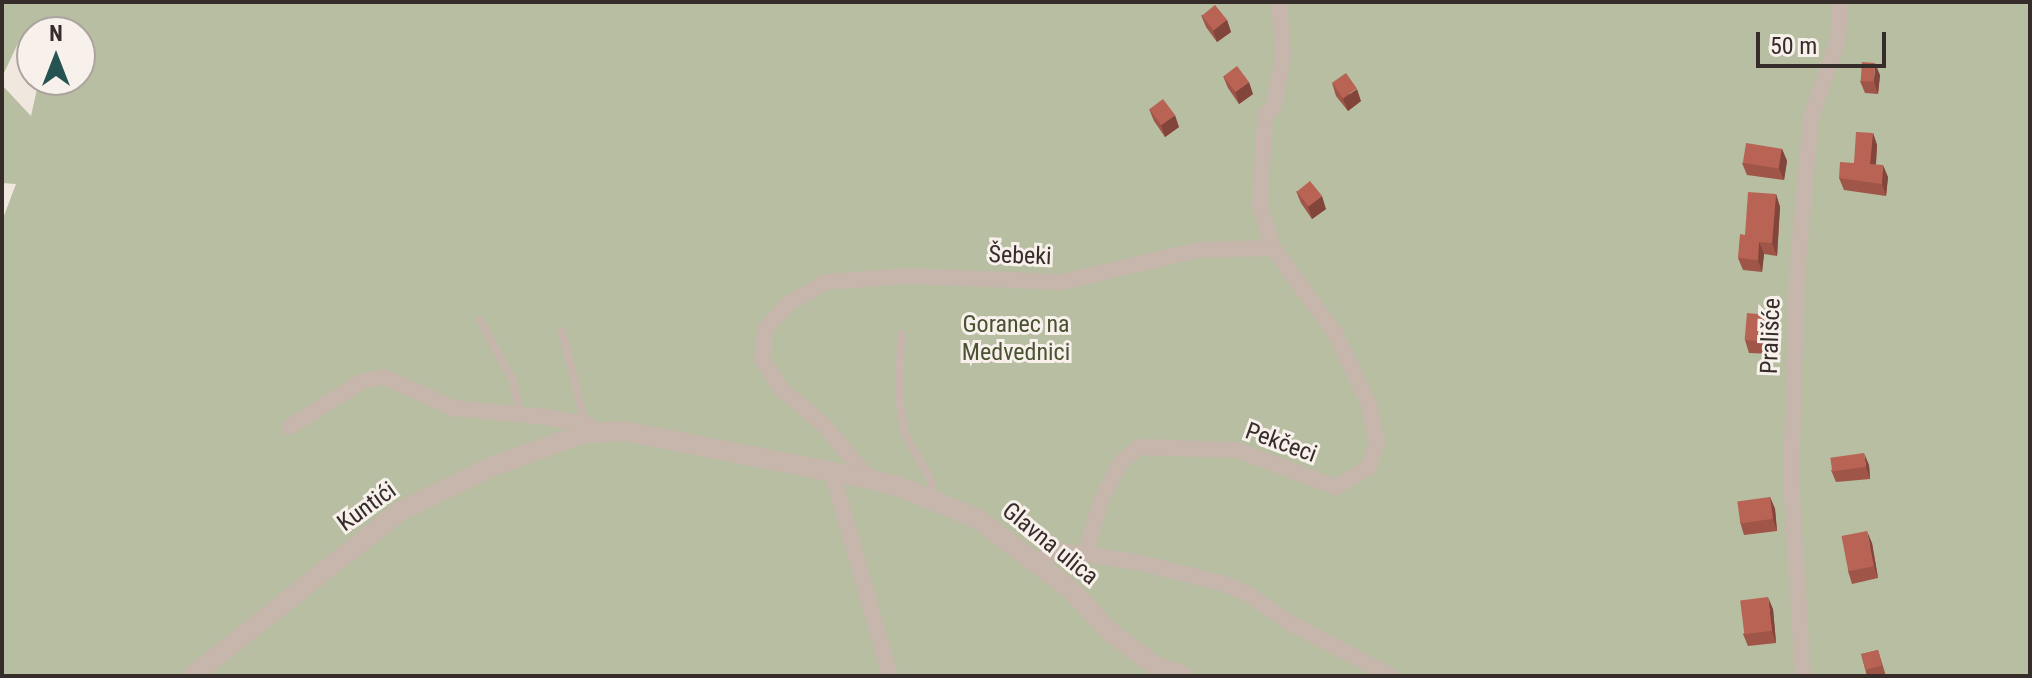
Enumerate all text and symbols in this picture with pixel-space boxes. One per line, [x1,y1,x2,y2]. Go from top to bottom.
north arrow [16,16,96,96]
scale bar [1760,16,1890,66]
text: N [49,21,63,46]
text: 50 m [1770,32,1817,60]
street label: Šebeki [988,241,1052,271]
street label: Prališće [1755,298,1787,374]
park label: Goranec na Medvednici [962,311,1070,367]
street label: Pekčeci [1241,417,1321,469]
street label: Kuntići [332,476,402,538]
street label: Glavna ulica [996,497,1104,591]

